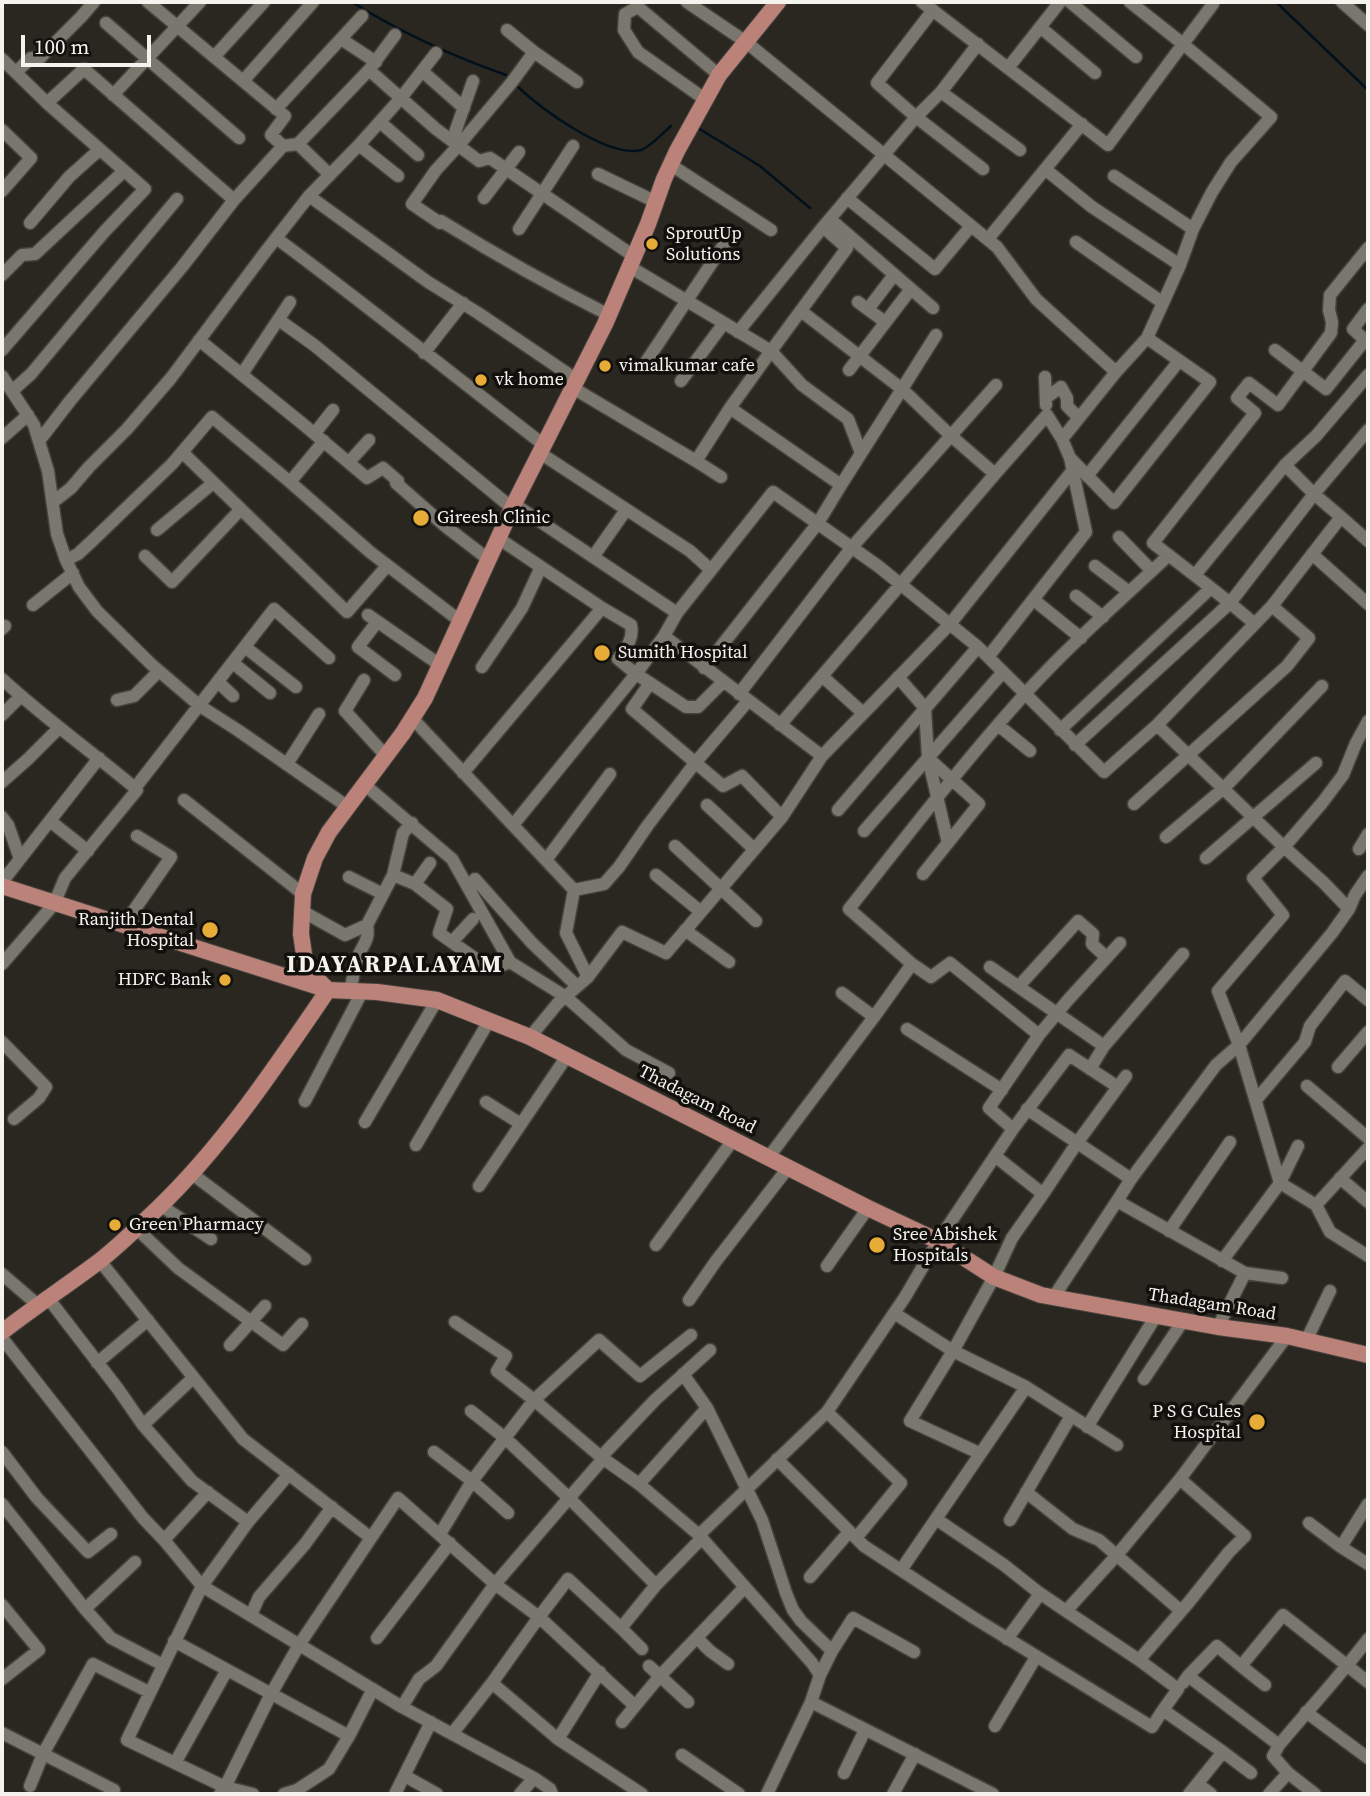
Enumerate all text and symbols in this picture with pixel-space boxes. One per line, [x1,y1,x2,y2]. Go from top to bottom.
scale bar [24,21,154,65]
text: 100 m [34,32,89,61]
place label: SproutUp Solutions [666,223,742,266]
marker: SproutUp Solutions [644,236,660,252]
place label: vimalkumar cafe [619,355,755,377]
marker: vimalkumar cafe [597,358,613,374]
place label: vk home [495,369,564,391]
marker: vk home [473,372,489,388]
place label: Gireesh Clinic [437,507,550,529]
marker: Gireesh Clinic [411,508,431,528]
place label: Sumith Hospital [618,642,748,664]
marker: Sumith Hospital [592,643,612,663]
place label: Ranjith Dental Hospital [78,909,194,951]
marker: Ranjith Dental Hospital [200,920,220,940]
district label: IDAYARPALAYAM [288,952,502,980]
place label: HDFC Bank [118,969,211,991]
marker: HDFC Bank [217,972,233,988]
street label: Thadagam Road [635,1061,759,1139]
place label: Green Pharmacy [129,1214,264,1236]
marker: Green Pharmacy [107,1217,123,1233]
place label: Sree Abishek Hospitals [893,1224,997,1266]
marker: Sree Abishek Hospitals [867,1235,887,1255]
street label: Thadagam Road [1147,1284,1277,1326]
place label: P S G Cules Hospital [1152,1401,1241,1444]
marker: P S G Cules Hospital [1247,1412,1267,1432]

